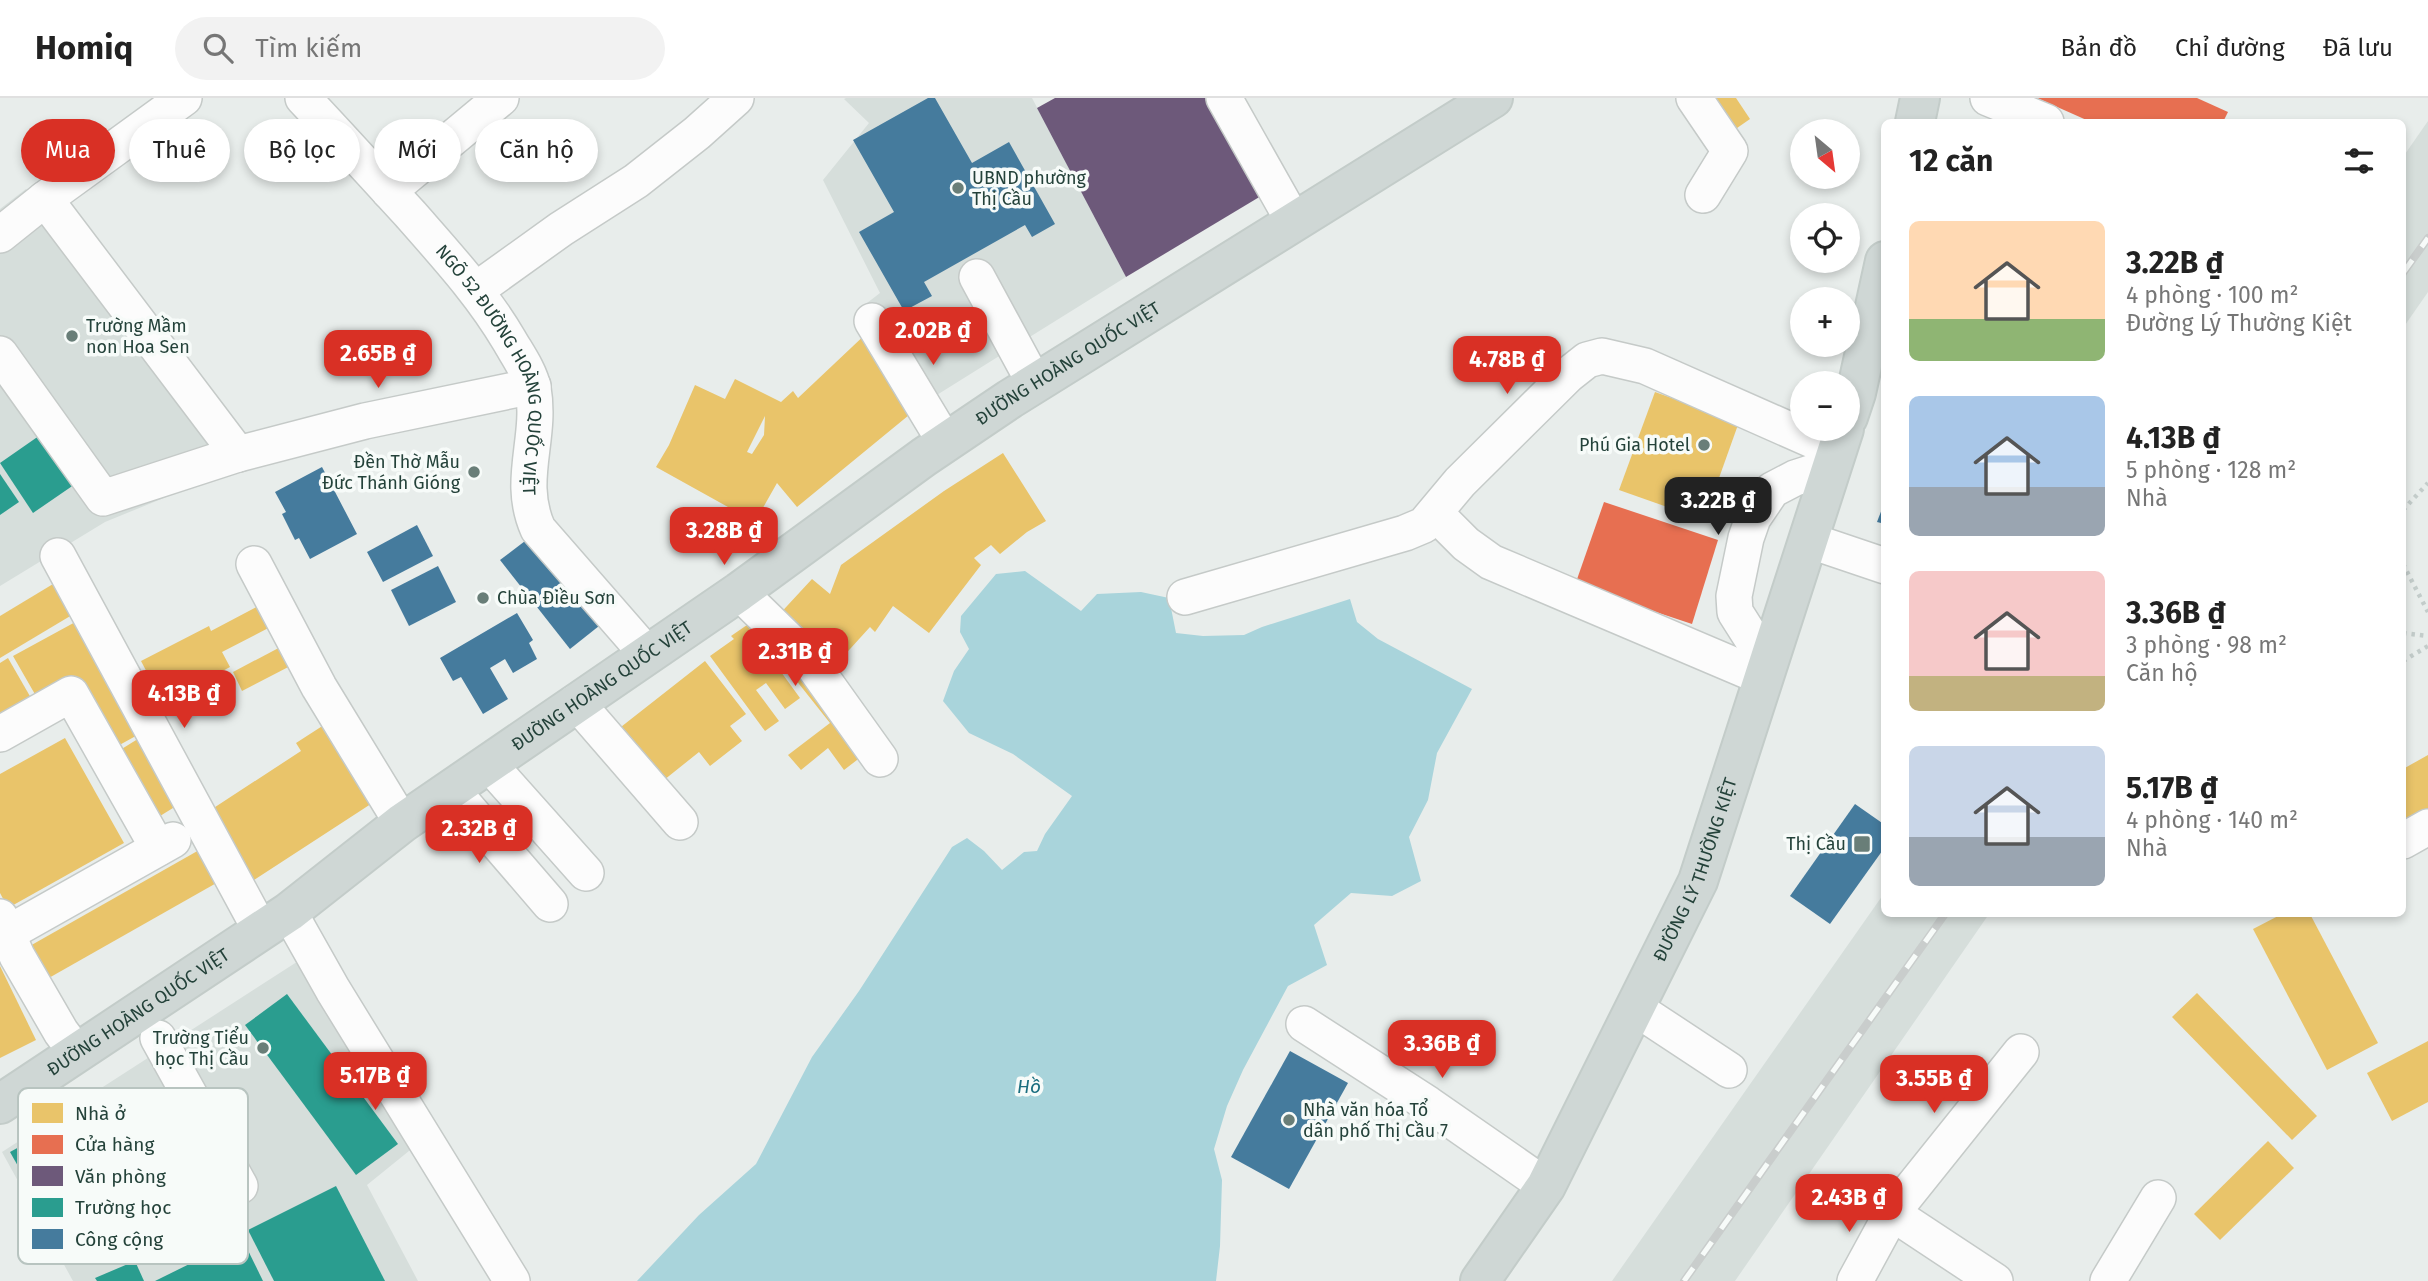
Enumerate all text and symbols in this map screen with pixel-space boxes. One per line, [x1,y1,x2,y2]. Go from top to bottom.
search box [175,17,665,80]
text: Homiq [35,28,133,68]
icon: search [199,29,237,67]
text: Tìm kiếm [255,33,362,64]
text: Bản đồ [2060,34,2137,62]
text: Chỉ đường [2175,34,2285,62]
text: Đã lưu [2323,34,2393,62]
chip: Mua [21,119,115,182]
chip: Thuê [129,119,230,182]
chip: Bộ lọc [244,119,360,182]
chip: Mới [374,119,461,182]
chip: Căn hộ [475,119,598,182]
north arrow [1790,119,1860,189]
map controls [1790,119,1860,441]
icon: filters [2340,142,2378,180]
text: 12 căn [1909,143,1993,179]
place label: UBND phường Thị Cầu [972,167,1086,210]
marker: UBND phường Thị Cầu [950,180,966,196]
button: locate [1790,203,1860,273]
street label: NGÕ 52 ĐƯỜNG HOÀNG QUỐC VIỆT [431,240,548,496]
text: 3.22B ₫ [2126,245,2224,281]
icon: home [1965,249,2049,333]
text: 4 phòng · 100 m² [2126,281,2299,309]
button: + [1790,287,1860,357]
street label: ĐƯỜNG HOÀNG QUỐC VIỆT [971,297,1165,430]
pin: 2.02B ₫ [868,308,998,367]
text: Đường Lý Thường Kiệt [2126,309,2352,337]
place label: Trường Mầm non Hoa Sen [86,315,190,358]
text: 2.02B ₫ [895,316,971,344]
marker: Trường Mầm non Hoa Sen [64,328,80,344]
pin: 2.65B ₫ [313,330,443,390]
pin: 4.78B ₫ [1442,336,1572,396]
text: 2.65B ₫ [340,339,416,367]
text: 4.78B ₫ [1469,345,1545,373]
button: − [1790,371,1860,441]
text: 4.13B ₫ [2126,420,2221,456]
icon: home [1965,424,2049,508]
place label: Phú Gia Hotel [1579,434,1690,456]
marker: Phú Gia Hotel [1696,437,1712,453]
place label: Đền Thờ Mẫu Đức Thánh Gióng [322,450,461,494]
text: 5 phòng · 128 m² [2126,456,2296,484]
marker: Đền Thờ Mẫu Đức Thánh Gióng [466,464,482,480]
pin: 3.22B ₫ [1653,478,1783,537]
text: Nhà [2126,484,2168,512]
text: 3.22B ₫ [1681,486,1755,514]
pin: 3.28B ₫ [659,508,789,567]
text: 3.28B ₫ [686,516,762,544]
place label: Chùa Điều Sơn [497,587,616,609]
marker: Chùa Điều Sơn [475,590,491,606]
text: 3.36B ₫ [2126,595,2226,631]
icon: home [1965,599,2049,683]
street label: ĐƯỜNG HOÀNG QUỐC VIỆT [507,616,697,756]
pin: 2.31B ₫ [730,628,860,688]
text: 3 phòng · 98 m² [2126,631,2287,659]
text: 2.31B ₫ [758,637,832,665]
text: Căn hộ [2126,659,2198,687]
pin: 4.13B ₫ [119,670,249,730]
text: 4.13B ₫ [148,679,220,707]
text: 5.17B ₫ [2126,770,2218,806]
street label: ĐƯỜNG LÝ THƯỜNG KIỆT [1649,774,1742,965]
icon: home [1965,774,2049,858]
pin: 2.32B ₫ [414,806,544,865]
text: 4 phòng · 140 m² [2126,806,2298,834]
text: 2.32B ₫ [441,814,517,842]
place label: Thị Cầu [1786,833,1846,855]
marker: Thị Cầu [1852,834,1872,854]
text: Nhà [2126,834,2168,862]
street label: ĐƯỜNG HOÀNG QUỐC VIỆT [43,943,234,1081]
pin: 3.36B ₫ [1377,1020,1507,1080]
place label: Trường Tiểu học Thị Cầu [153,1026,249,1070]
text: 3.36B ₫ [1404,1029,1480,1057]
marker: Trường Tiểu học Thị Cầu [255,1040,271,1056]
pin: 5.17B ₫ [310,1052,440,1112]
pin: 3.55B ₫ [1869,1056,1999,1115]
text: 5.17B ₫ [340,1061,410,1089]
text: 3.55B ₫ [1896,1064,1972,1092]
water label: Hồ [1017,1075,1041,1098]
legend [18,1088,248,1264]
place label: Nhà văn hóa Tổ dân phố Thị Cầu 7 [1303,1098,1448,1142]
text: Nhà ở [75,1102,126,1125]
marker: Nhà văn hóa Tổ dân phố Thị Cầu 7 [1281,1112,1297,1128]
text: Cửa hàng [75,1133,154,1156]
text: Văn phòng [75,1165,166,1188]
pin: 2.43B ₫ [1784,1174,1914,1234]
text: 2.43B ₫ [1811,1183,1887,1211]
text: Trường học [75,1196,171,1219]
text: Công cộng [75,1228,163,1251]

